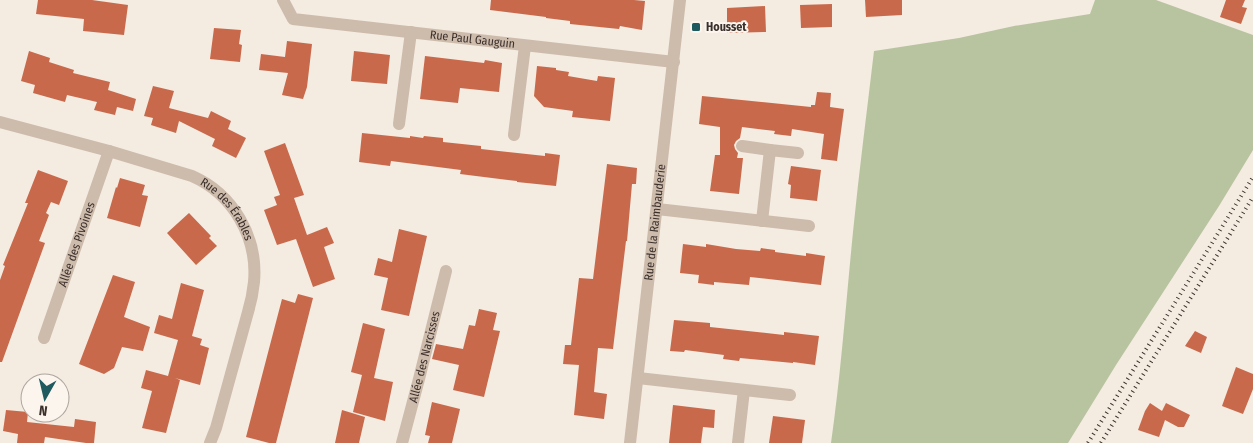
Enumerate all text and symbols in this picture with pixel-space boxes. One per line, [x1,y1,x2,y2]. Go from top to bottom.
place label: Housset [706,20,747,34]
marker: Housset [690,21,702,33]
street label: Rue Paul Gauguin [429,27,516,51]
street label: Rue de la Raimbauderie [641,163,668,281]
street label: Rue des Érables [198,175,256,242]
street label: Allée des Pivoines [55,200,98,289]
street label: Allée des Narcisses [406,310,443,404]
north arrow [20,373,70,423]
text: N [38,401,49,419]

